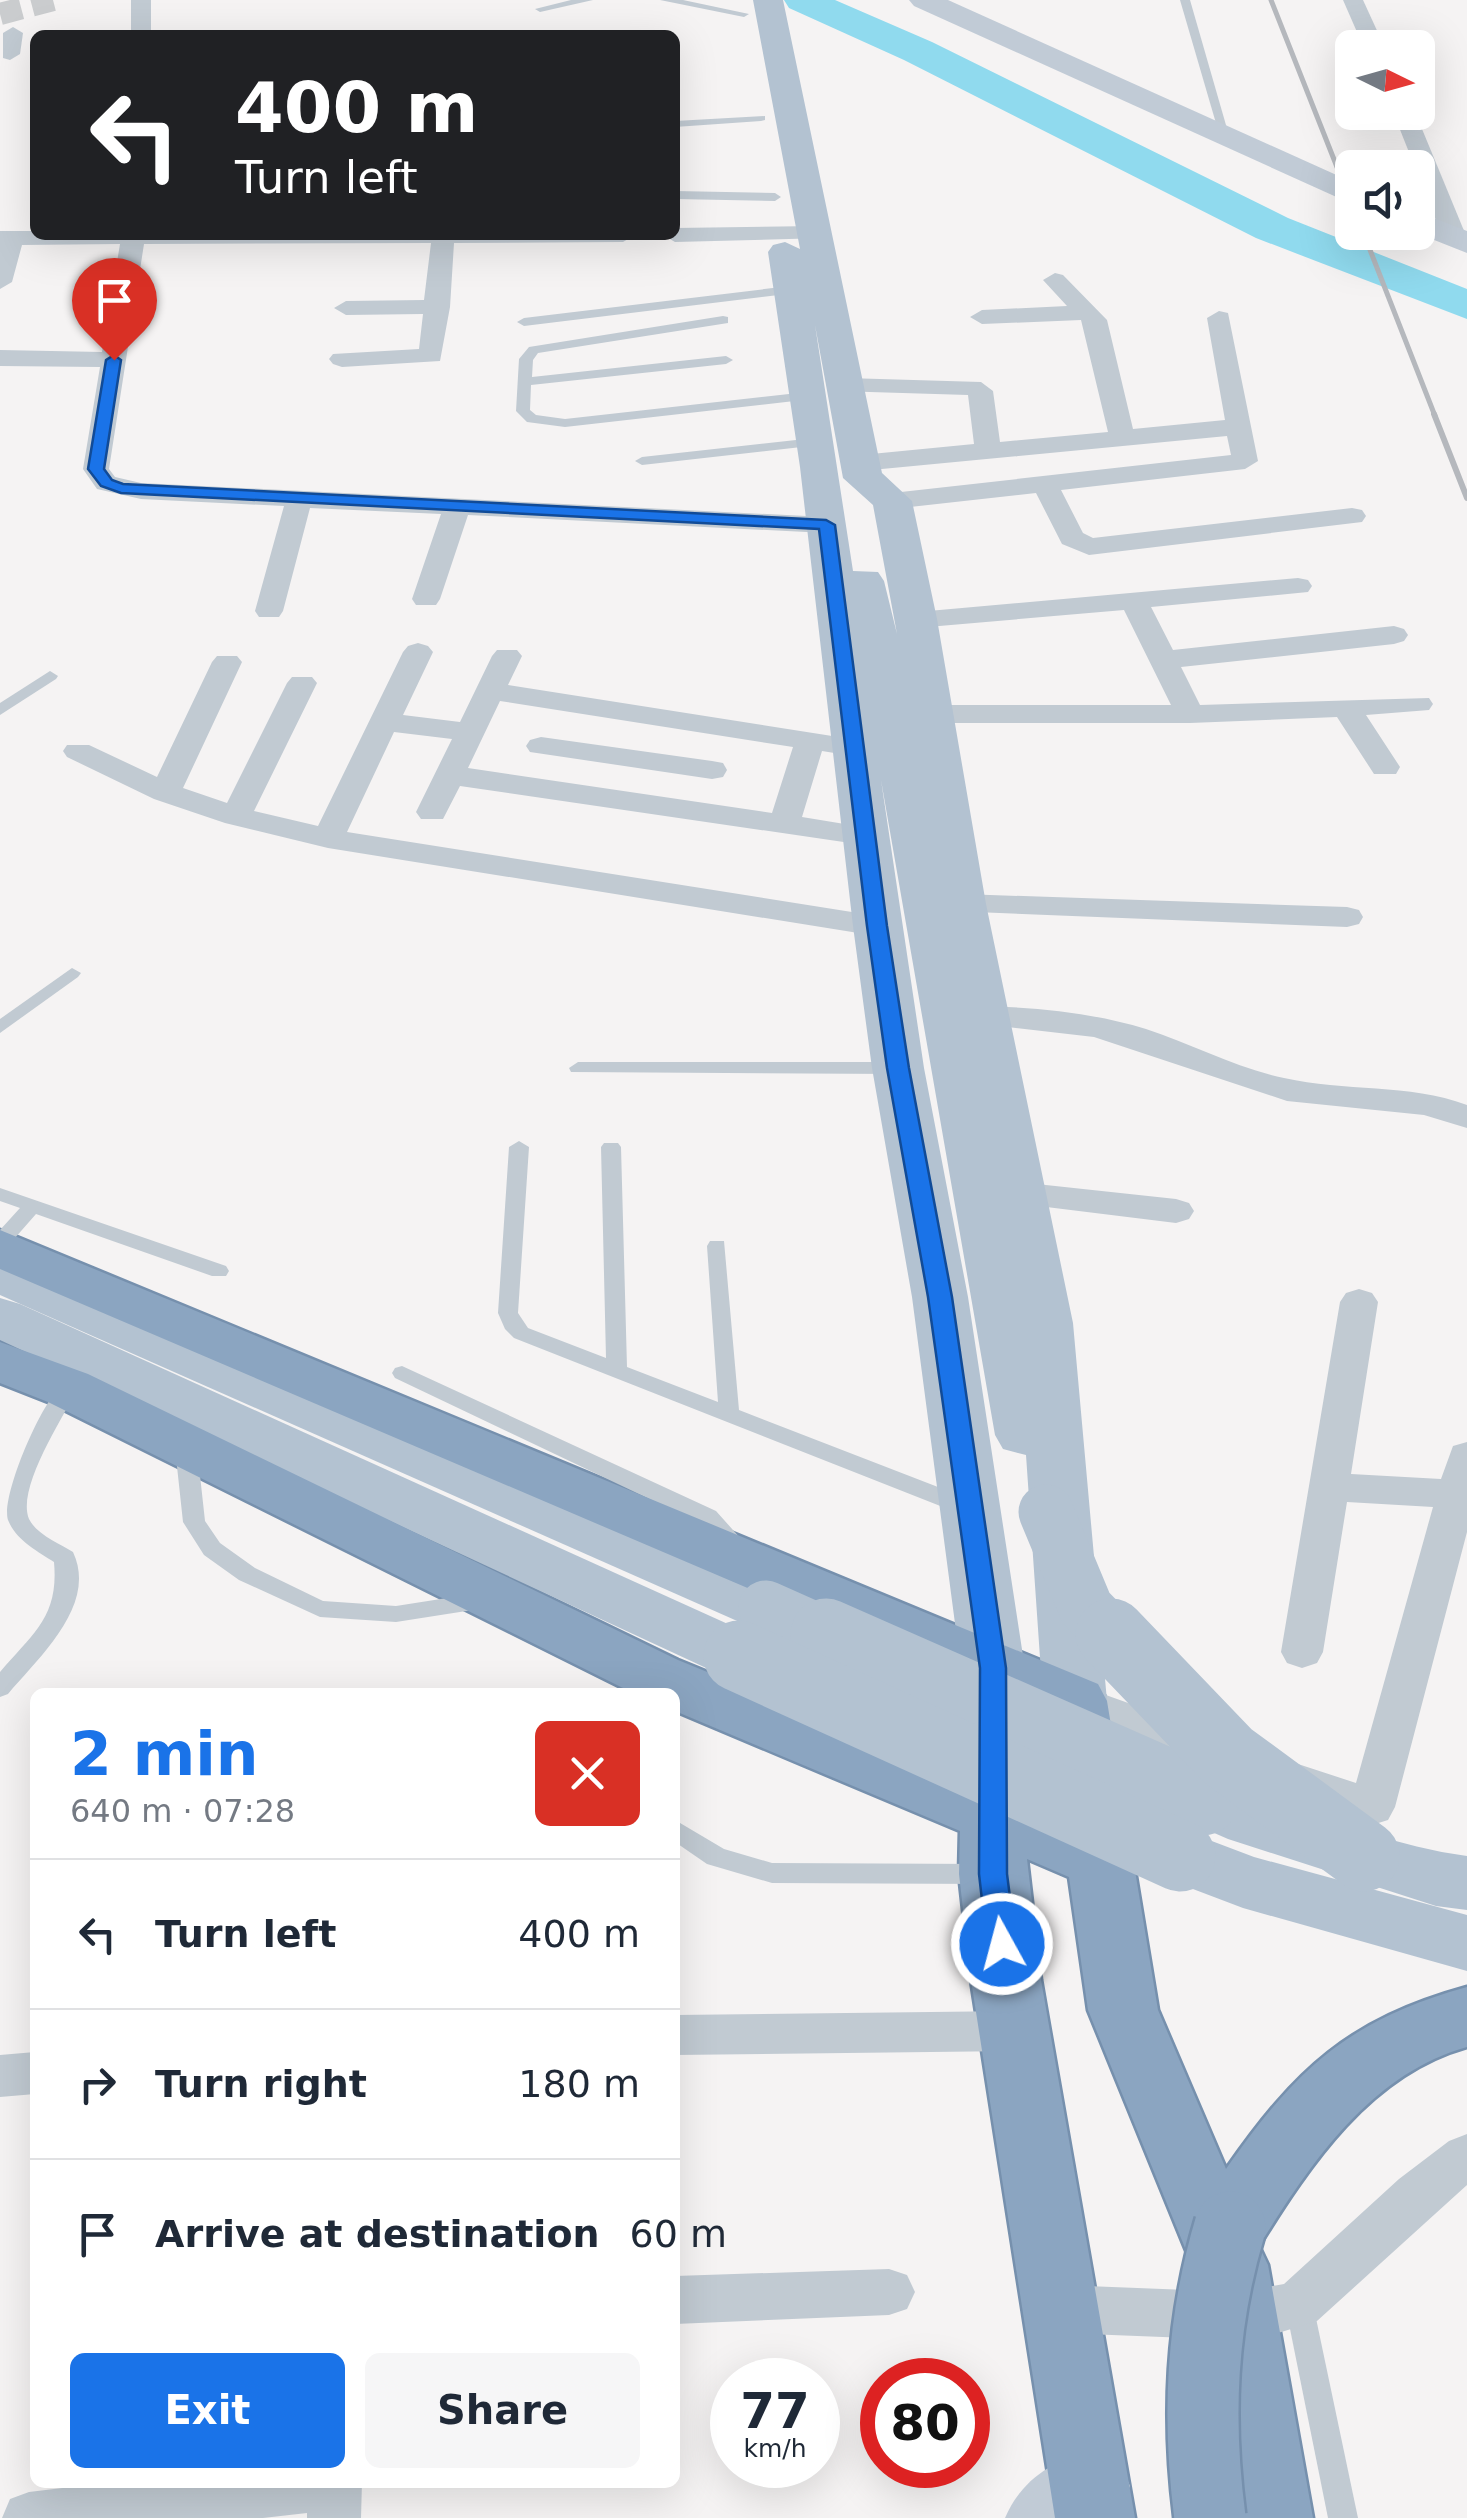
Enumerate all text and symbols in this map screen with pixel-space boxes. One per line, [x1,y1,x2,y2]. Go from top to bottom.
north arrow [1335,30,1435,130]
map controls [1335,30,1435,250]
text: 400 m [235,67,478,149]
icon: left [70,70,200,200]
button: sound [1335,150,1435,250]
text: Turn left [235,151,418,204]
pin [72,258,157,361]
icon: arrive [87,273,142,328]
text: 2 min [70,1719,258,1789]
button: close [535,1721,640,1826]
text: 640 m · 07:28 [70,1792,295,1830]
position arrow [950,1892,1054,1996]
icon: left [70,1907,125,1962]
text: Turn left [155,1912,336,1956]
text: 400 m [518,1912,640,1956]
icon: right [70,2057,125,2112]
text: Turn right [155,2062,367,2106]
text: 180 m [518,2062,640,2106]
icon: arrive [70,2207,125,2262]
text: Arrive at destination [155,2212,600,2256]
text: 60 m [630,2212,727,2256]
button: Exit [70,2353,345,2468]
button: Share [365,2353,640,2468]
speed limit sign: 80 [860,2358,990,2488]
text: 77 [740,2382,810,2440]
text: km/h [743,2434,807,2463]

